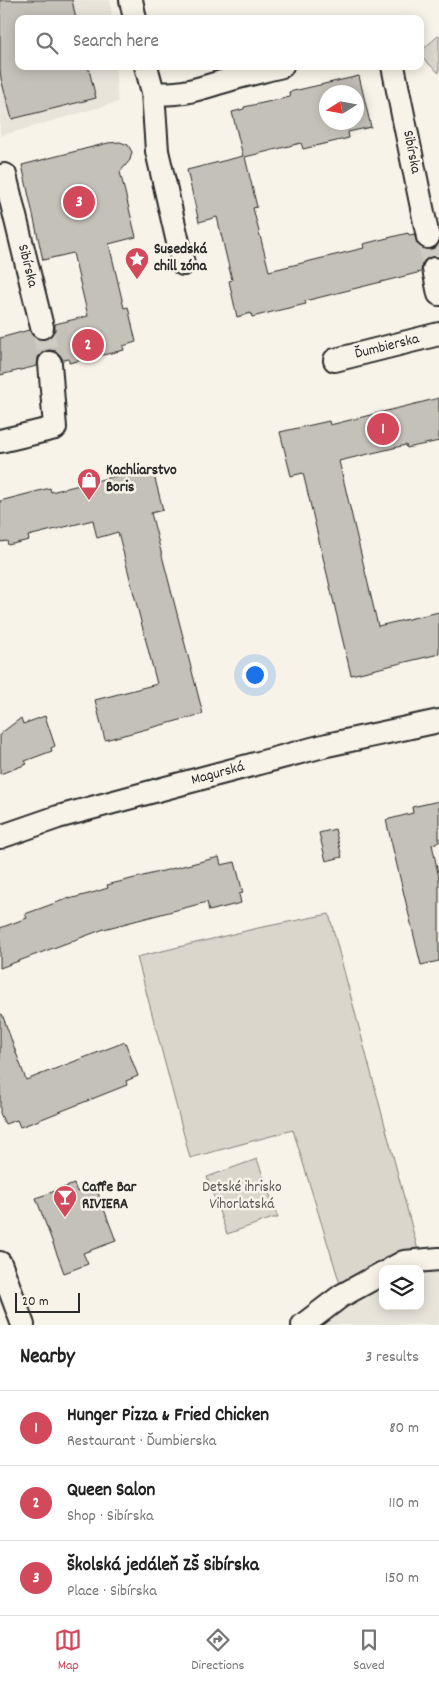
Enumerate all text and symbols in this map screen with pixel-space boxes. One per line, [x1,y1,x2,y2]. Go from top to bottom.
search box [15,15,424,70]
icon: search [33,29,61,57]
text: Search here [73,29,159,56]
north arrow [319,85,364,130]
street label: Sibírska [396,128,426,176]
pin: 3 [63,183,95,221]
place label: Susedská chill zóna [154,239,208,278]
street label: Sibírska [11,242,43,291]
place icon: Susedská chill zóna [124,246,150,280]
pin: 2 [72,326,104,364]
street label: Ďumbierska [353,328,422,366]
pin: 1 [367,410,399,448]
place label: Kachliarstvo Boris [106,460,177,499]
shop icon: Kachliarstvo Boris [76,467,102,501]
your location [242,662,268,688]
street label: Magurská [189,756,248,792]
place label: Caffe Bar RIVIERA [82,1177,137,1216]
park label: Detské ihrisko Vihorlatská [202,1177,282,1216]
bar icon: Caffe Bar RIVIERA [52,1184,78,1218]
map controls [379,1265,424,1310]
button: layers [379,1265,424,1310]
scale bar [15,1290,80,1313]
text: 20 m [22,1292,49,1312]
text: Nearby [20,1343,75,1373]
text: 3 results [365,1346,419,1369]
text: Hunger Pizza & Fried Chicken [67,1403,269,1430]
text: 1 [34,1417,38,1440]
text: 80 m [389,1417,419,1440]
text: Restaurant · Ďumbierska [67,1430,216,1453]
text: Queen Salon [67,1478,155,1505]
text: 2 [33,1492,40,1515]
text: 110 m [389,1492,419,1515]
text: Shop · Sibírska [67,1505,153,1528]
text: Školská jedáleň ZŠ Sibírska [67,1553,259,1580]
text: 3 [32,1567,40,1590]
text: 150 m [385,1567,419,1590]
text: Place · Sibírska [67,1580,157,1603]
tab: Map [54,1626,82,1676]
tab: Directions [191,1626,244,1676]
tab: Saved [353,1626,385,1676]

